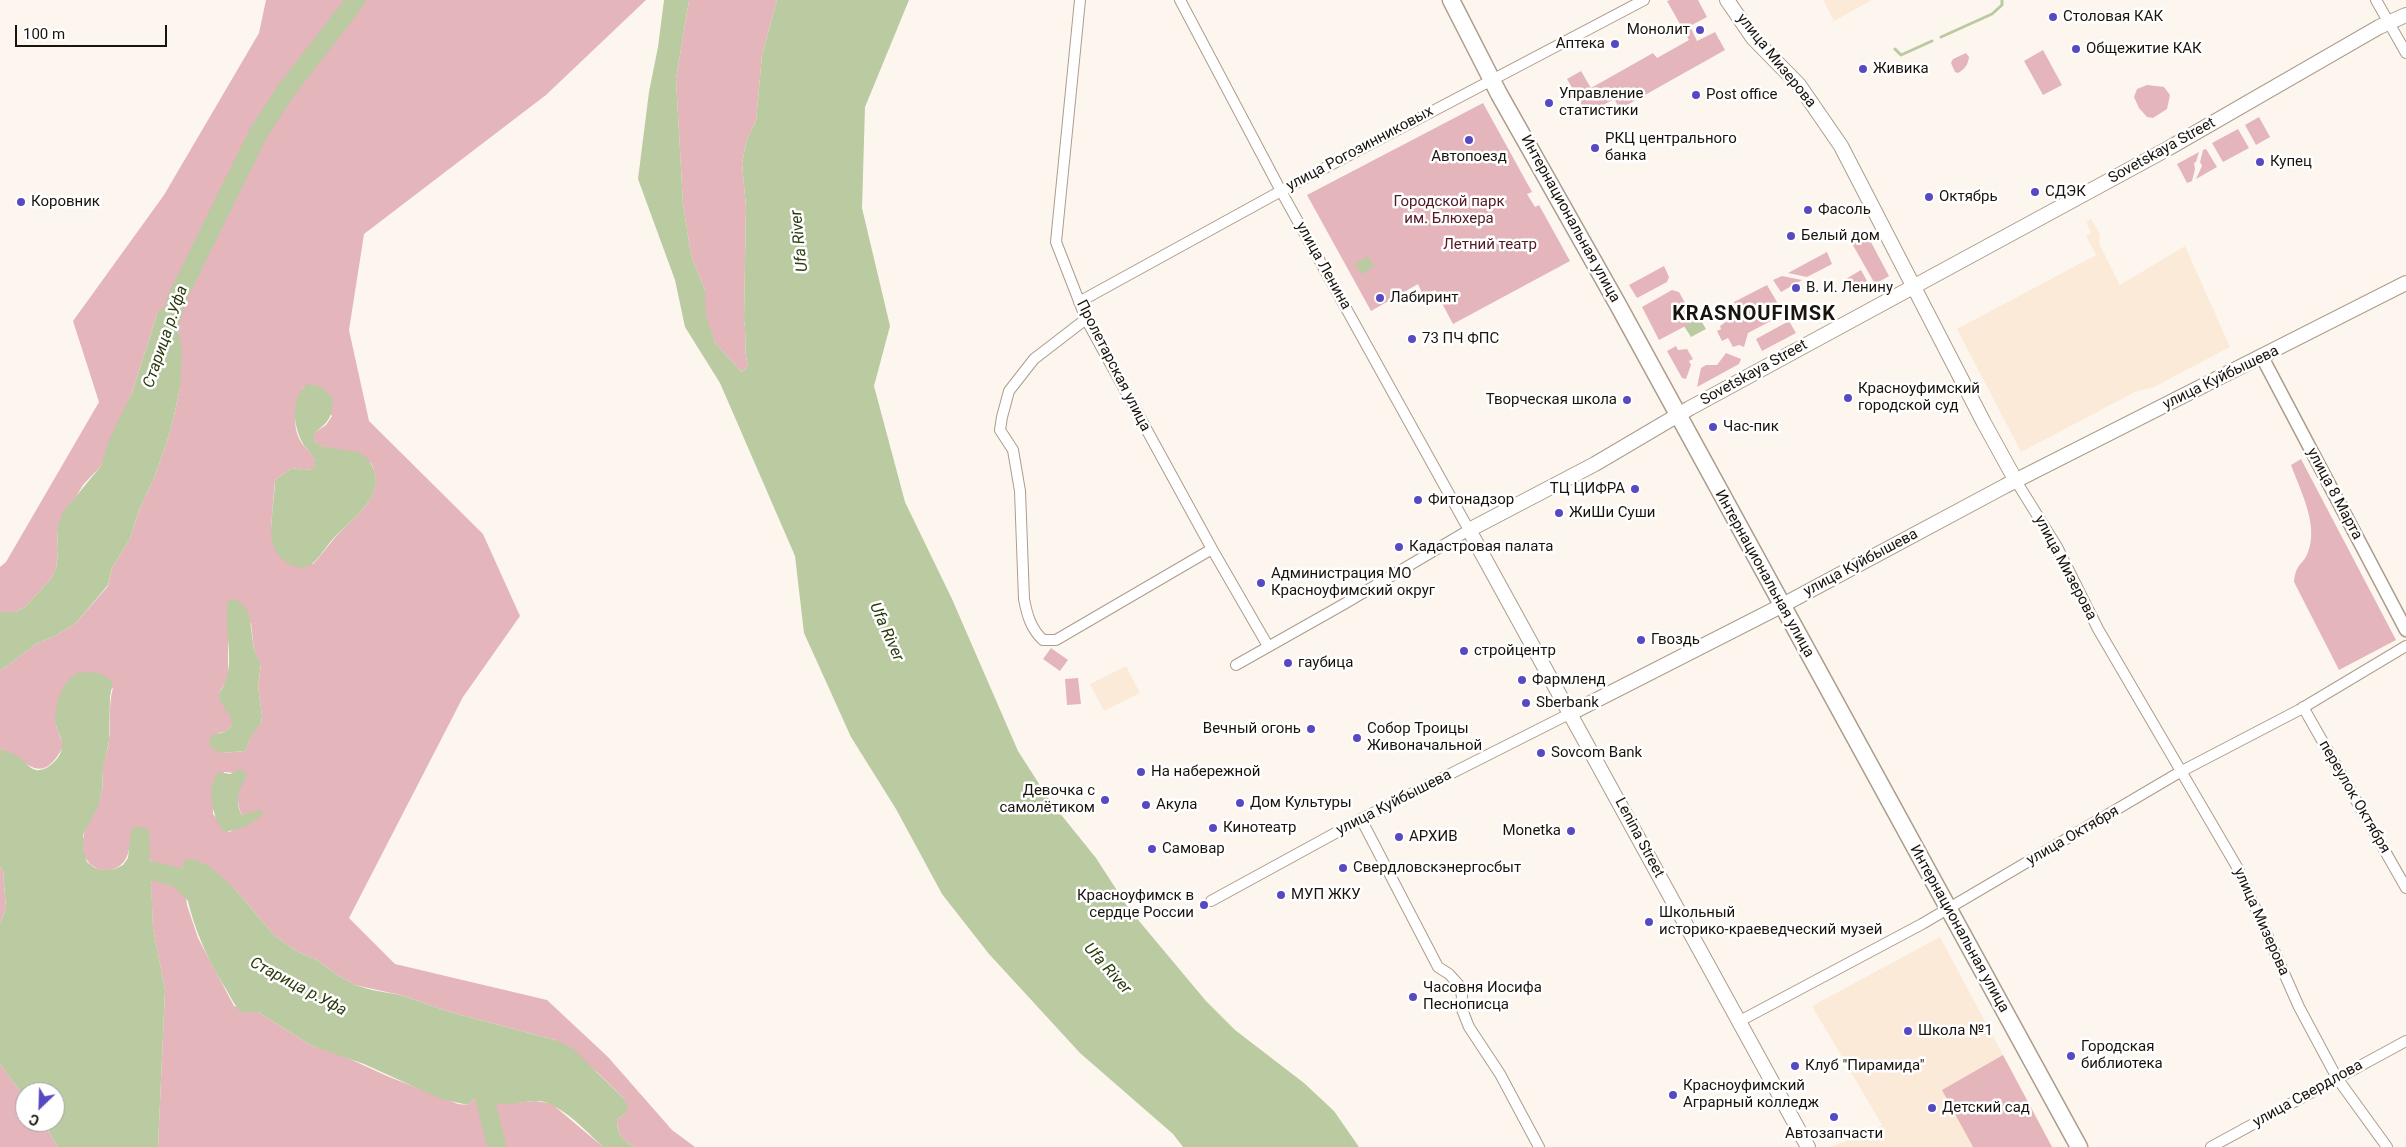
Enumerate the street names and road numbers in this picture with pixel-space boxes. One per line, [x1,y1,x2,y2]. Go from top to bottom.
street label: улица Мизерова [1733,10,1819,112]
street label: улица Рогозинниковых [1283,103,1437,195]
street label: Sovetskaya Street [2106,114,2218,188]
street label: Интернациональная улица [1516,132,1624,306]
street label: улица Ленина [1291,219,1355,313]
street label: Пролетарская улица [1072,297,1154,435]
street label: Sovetskaya Street [1698,336,1810,410]
street label: улица Куйбышева [2160,342,2282,414]
street label: улица 8 Марта [2302,445,2366,543]
street label: Интернациональная улица [1710,487,1818,661]
street label: улица Мизерова [2030,513,2100,623]
street label: улица Куйбышева [1801,525,1921,601]
street label: переулок Октября [2314,737,2394,857]
street label: улица Куйбышева [1333,766,1455,840]
street label: Lenina Street [1610,795,1668,881]
street label: улица Октября [2024,802,2122,870]
street label: Интернациональная улица [1905,842,2013,1016]
street label: улица Мизерова [2229,865,2293,979]
street label: улица Свердлова [2250,1056,2366,1132]

